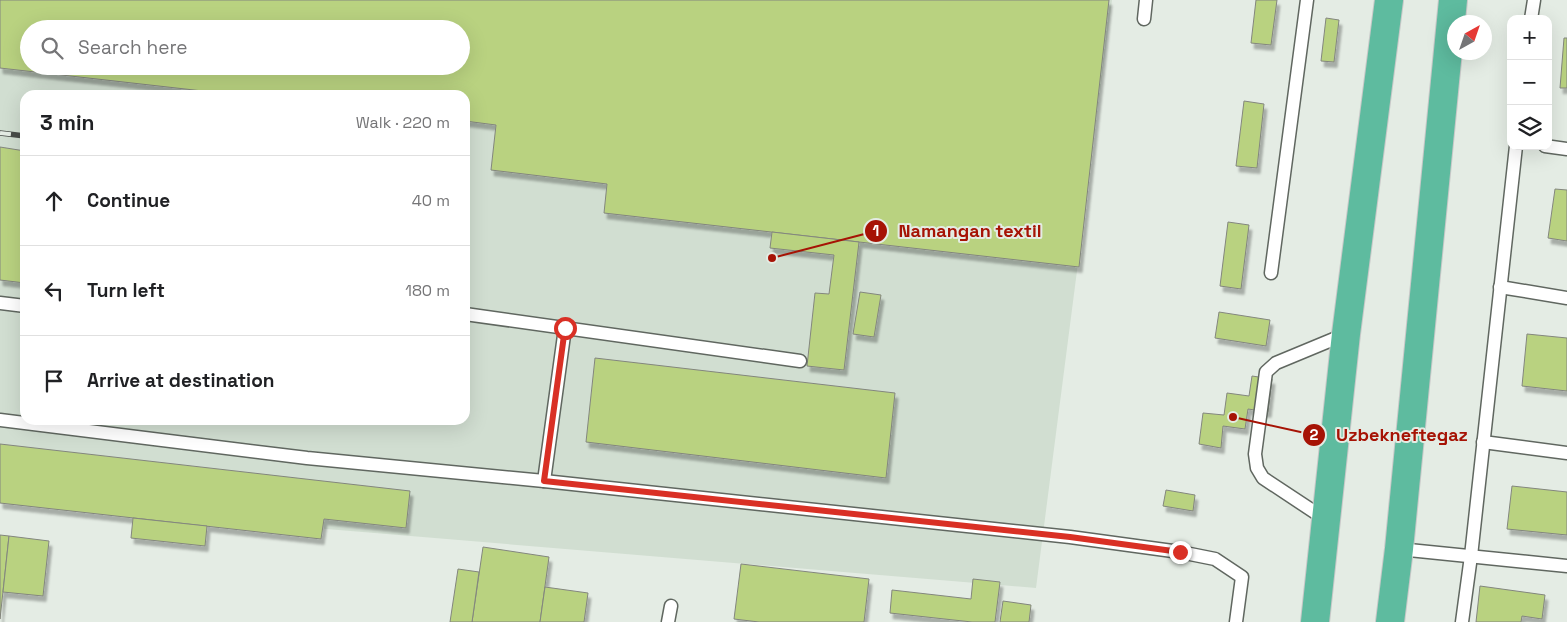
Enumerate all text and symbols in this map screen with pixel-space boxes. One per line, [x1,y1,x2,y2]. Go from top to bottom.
north arrow [1447,15,1492,60]
map controls [1507,15,1552,150]
button: + [1507,15,1552,60]
search box [20,20,470,75]
icon: search [38,34,66,62]
text: Search here [78,35,188,60]
button: − [1507,60,1552,105]
button: layers [1507,105,1552,150]
text: 3 min [40,109,95,136]
text: Walk · 220 m [356,112,450,133]
icon: ahead [40,187,68,215]
text: Continue [87,188,170,213]
text: 40 m [412,190,450,211]
callout: Namangan textil [864,214,1052,247]
text: Namangan textil [898,219,1042,242]
text: 1 [873,221,879,240]
icon: left [40,277,68,305]
text: Turn left [87,278,165,303]
text: 180 m [405,280,450,301]
route start [554,317,577,340]
icon: arrive [40,367,68,395]
text: Arrive at destination [87,368,275,393]
callout: Uzbekneftegaz [1302,418,1478,451]
text: Uzbekneftegaz [1336,423,1468,446]
text: 2 [1310,425,1319,444]
route end [1169,541,1192,564]

